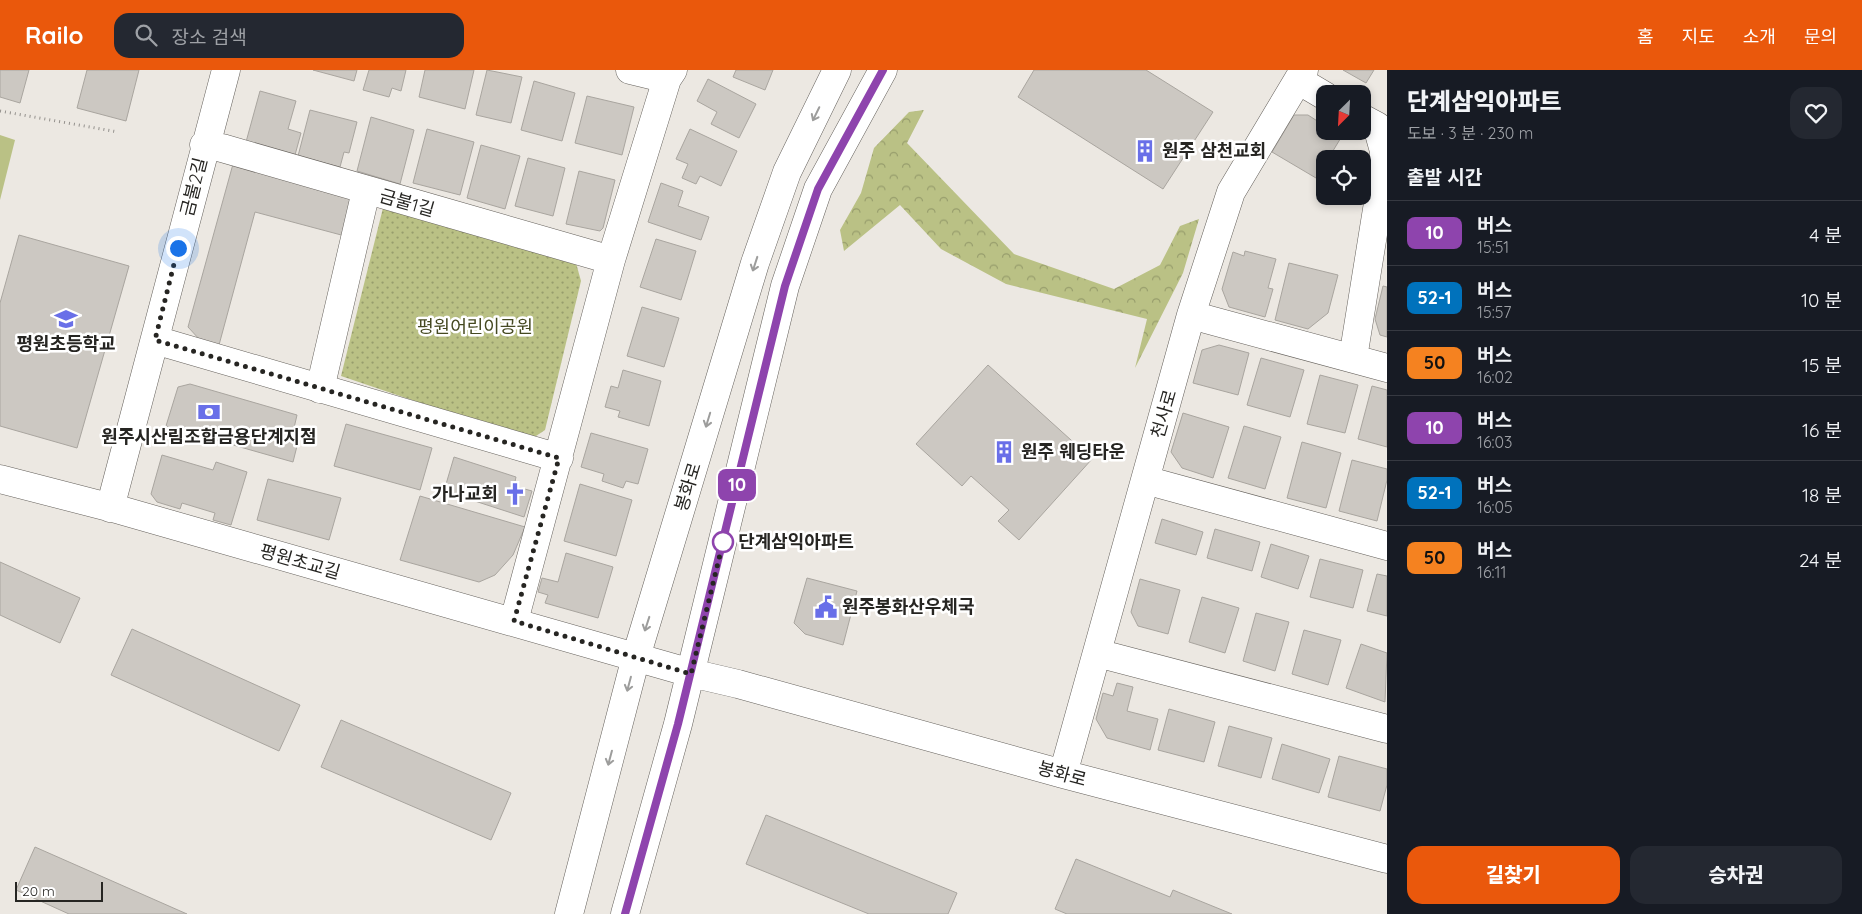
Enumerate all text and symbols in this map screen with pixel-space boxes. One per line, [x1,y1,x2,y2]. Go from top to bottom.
search box [114,13,464,58]
text: Railo [25,20,84,50]
icon: search [132,21,160,49]
text: 장소 검색 [172,25,247,49]
text: 홈 [1637,25,1654,48]
text: 지도 [1682,25,1715,48]
text: 소개 [1743,25,1776,48]
text: 문의 [1804,25,1837,48]
north arrow [1316,85,1371,140]
map controls [1316,85,1371,205]
text: 단계삼익아파트 [1407,86,1562,116]
button: heart [1790,87,1842,139]
one-way arrow [810,106,820,121]
text: 도보 · 3 분 · 230 m [1407,123,1533,143]
building icon: 원주 삼천교회 [1132,138,1158,164]
place label: 원주 삼천교회 [1162,139,1266,162]
button: locate [1316,150,1371,205]
street label: 금불2길 [175,155,212,219]
text: 출발 시간 [1407,165,1482,189]
street label: 금불1길 [377,184,437,221]
text: 버스 [1477,213,1512,237]
text: 10 [1425,221,1444,244]
text: 4 분 [1809,223,1842,247]
your location [166,236,191,261]
text: 15:51 [1477,237,1509,257]
one-way arrow [750,256,760,272]
text: 버스 [1477,278,1512,302]
text: 52-1 [1417,286,1452,309]
text: 10 분 [1801,288,1842,312]
text: 15:57 [1477,302,1512,322]
school or university icon: 평원초등학교 [53,306,79,332]
park label: 평원어린이공원 [417,315,533,338]
place label: 평원초등학교 [16,332,116,355]
text: 버스 [1477,343,1512,367]
text: 50 [1424,351,1445,374]
text: 15 분 [1802,353,1842,377]
text: 16:02 [1477,367,1513,387]
street label: 천사로 [1146,387,1181,441]
bank icon: 원주시산림조합금용단계지점 [196,399,222,425]
text: 버스 [1477,408,1512,432]
one-way arrow [703,411,713,427]
text: 10 [1425,416,1444,439]
text: 16 분 [1802,418,1842,442]
place label: 원주시산림조합금용단계지점 [101,425,317,448]
text: 16:03 [1477,432,1512,452]
building icon: 원주 웨딩타운 [991,439,1017,465]
place label: 원주 웨딩타운 [1021,440,1125,463]
street label: 봉화로 [669,460,706,514]
line badge: 10 [714,469,760,501]
text: 10 [728,473,746,496]
text: 버스 [1477,473,1512,497]
church icon: 가나교회 [502,481,528,507]
text: 52-1 [1417,481,1452,504]
place label: 가나교회 [432,482,498,505]
text: 18 분 [1802,483,1842,507]
text: 16:05 [1477,497,1513,517]
place label: 단계삼익아파트 [738,530,854,553]
marker: 단계삼익아파트 [712,531,734,553]
text: 버스 [1477,538,1512,562]
street label: 평원초교길 [257,539,343,584]
text: 50 [1424,546,1445,569]
text: 24 분 [1799,548,1842,572]
text: 16:11 [1477,562,1506,582]
public building icon: 원주봉화산우체국 [813,594,839,620]
place label: 원주봉화산우체국 [842,595,974,618]
one-way arrow [641,616,651,632]
one-way arrow [624,676,633,692]
one-way arrow [604,750,614,766]
street label: 봉화로 [1035,756,1089,791]
button: 길찾기 [1407,846,1620,904]
button: 승차권 [1630,846,1842,904]
scale bar [15,879,102,902]
text: 20 m [22,882,55,900]

